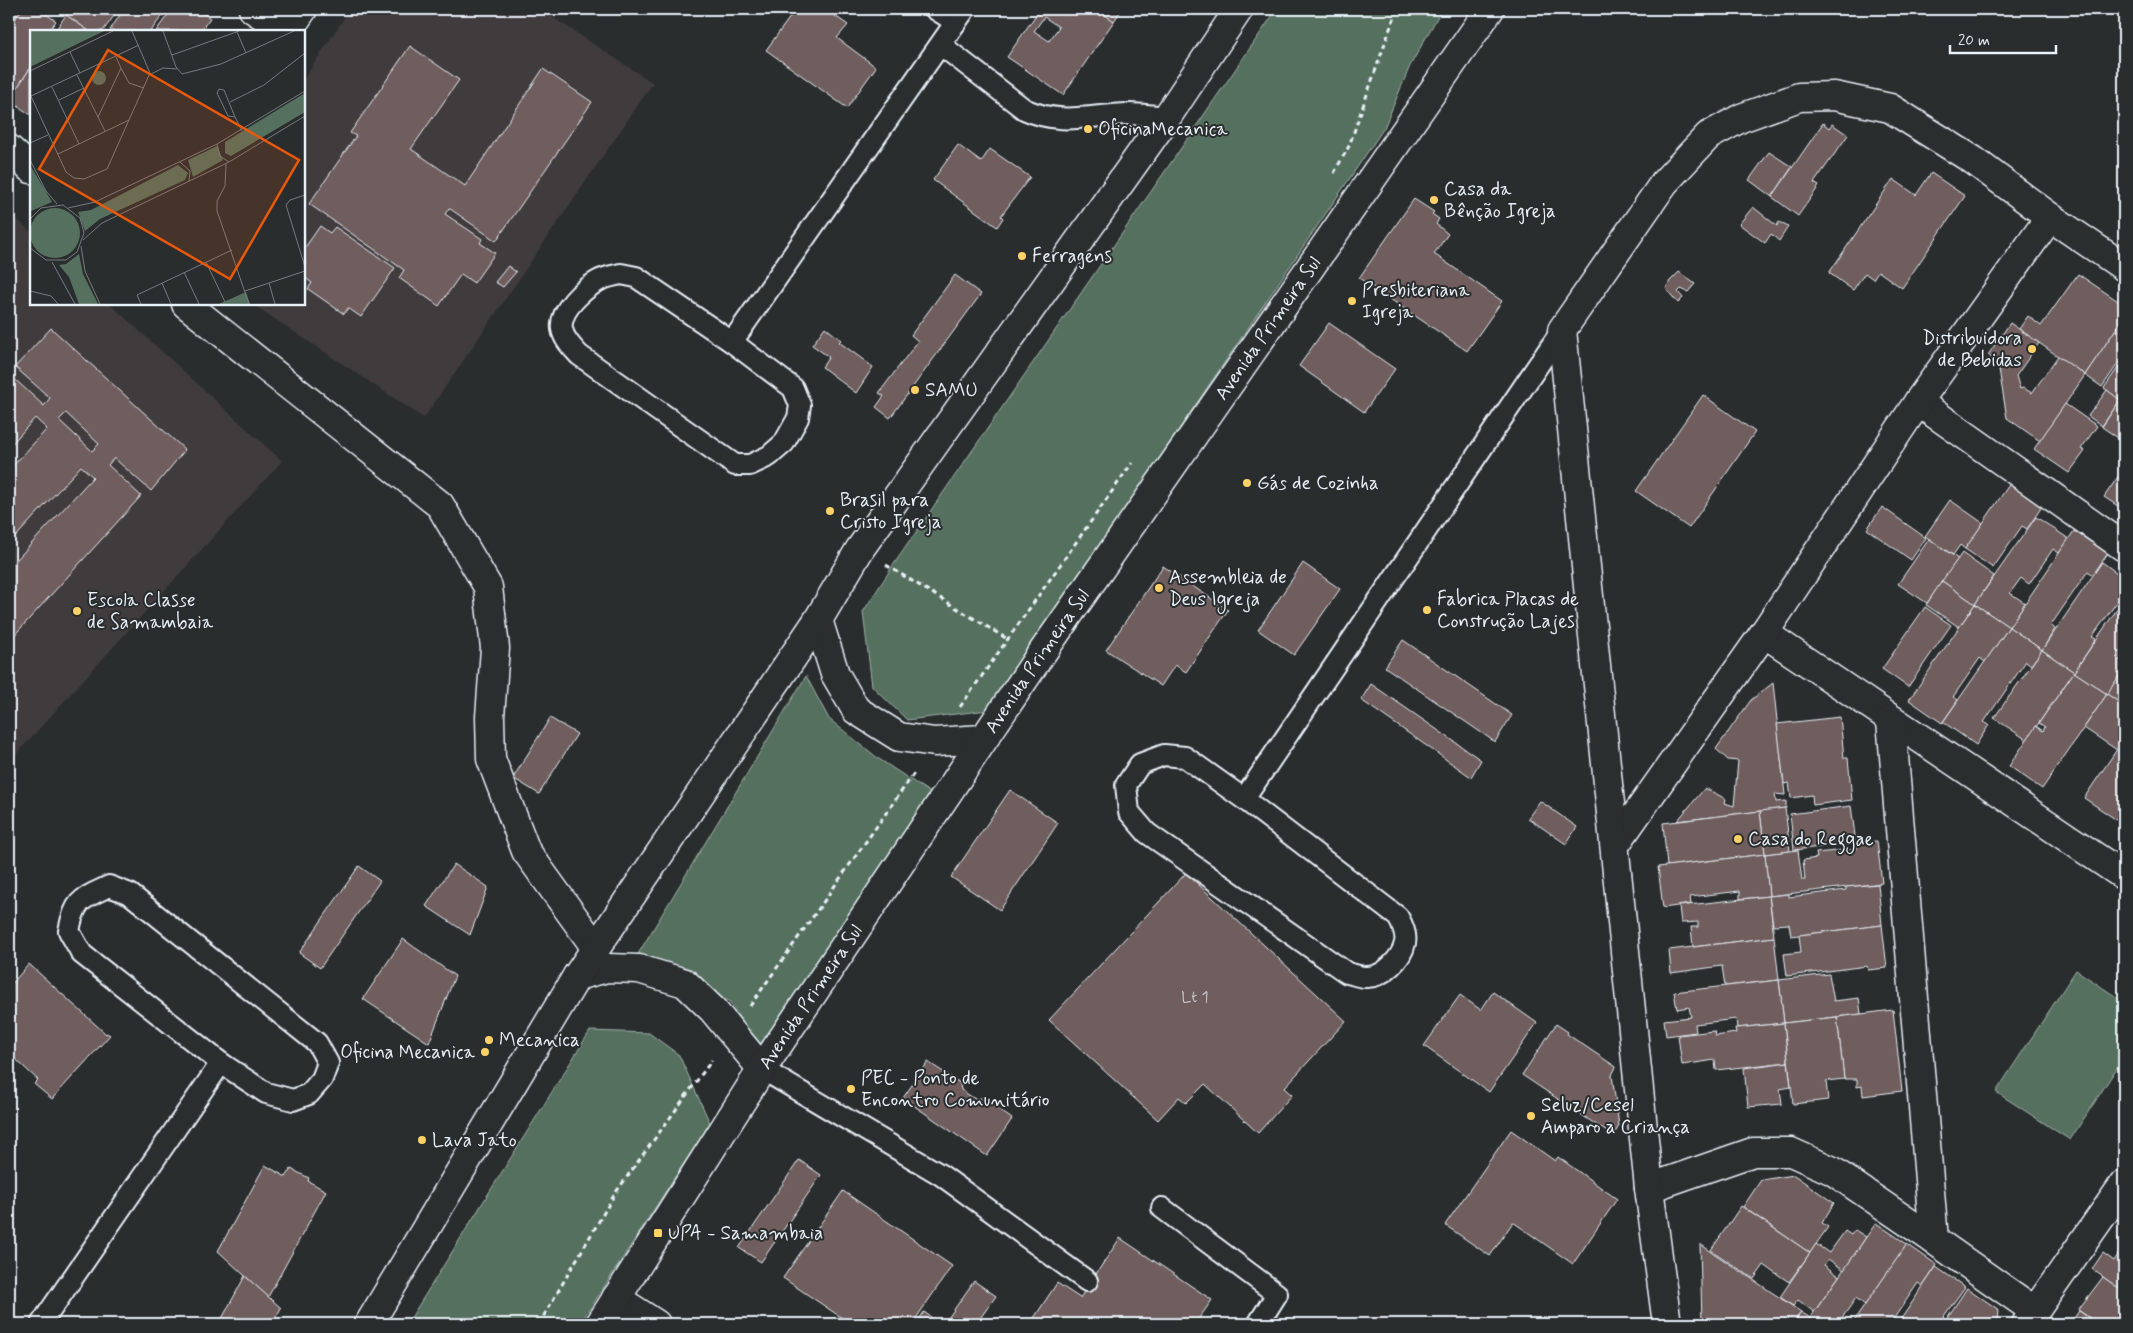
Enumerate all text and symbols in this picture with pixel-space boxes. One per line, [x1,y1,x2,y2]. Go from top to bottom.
scale bar [1950,22,2057,54]
inset map [30,30,305,305]
text: 20 m [1958,31,1990,51]
place label: OficinaMecanica [1098,117,1228,142]
marker: OficinaMecanica [1082,123,1094,135]
place label: Casa da Bênção Igreja [1444,177,1556,225]
marker: Casa da Bênção Igreja [1428,194,1440,206]
place label: Ferragens [1032,244,1112,270]
marker: Ferragens [1016,250,1028,262]
street label: Avenida Primeira Sul [1209,251,1327,405]
place label: Presbiteriana Igreja [1362,278,1470,326]
marker: Presbiteriana Igreja [1346,295,1358,307]
place label: Distribuidora de Bebidas [1922,326,2022,373]
marker: Distribuidora de Bebidas [2026,343,2038,355]
place label: SAMU [925,378,978,403]
marker: SAMU [909,384,921,396]
place label: Gás de Cozinha [1257,471,1379,496]
marker: Gás de Cozinha [1241,477,1253,489]
place label: Brasil para Cristo Igreja [840,488,941,536]
marker: Brasil para Cristo Igreja [824,505,836,517]
place label: Assembleia de Deus Igreja [1169,565,1287,614]
marker: Assembleia de Deus Igreja [1153,582,1165,594]
street label: Avenida Primeira Sul [979,584,1095,738]
place label: Fabrica Placas de Construção Lajes [1437,587,1579,635]
place label: Escola Classe de Samambaia [87,588,214,635]
marker: Fabrica Placas de Construção Lajes [1421,604,1433,616]
marker: Escola Classe de Samambaia [71,605,83,617]
place label: Casa do Reggae [1748,827,1874,855]
marker: Casa do Reggae [1732,833,1744,845]
street label: Avenida Primeira Sul [753,919,868,1074]
house number: Lt 1 [1181,987,1209,1008]
place label: Mecanica [499,1028,580,1053]
marker: Mecanica [483,1034,495,1046]
place label: Oficina Mecanica [340,1040,476,1065]
marker: Oficina Mecanica [479,1046,491,1058]
place label: PEC - Ponto de Encontro Comunitário [861,1066,1050,1113]
marker: PEC - Ponto de Encontro Comunitário [845,1083,857,1095]
place label: Seluz/Cesel Amparo a Criança [1541,1093,1690,1140]
marker: Seluz/Cesel Amparo a Criança [1525,1110,1537,1122]
place label: Lava Jato [432,1128,517,1153]
marker: Lava Jato [416,1134,428,1146]
place label: UPA - Samambaia [668,1221,823,1246]
marker: UPA - Samambaia [652,1227,664,1239]

